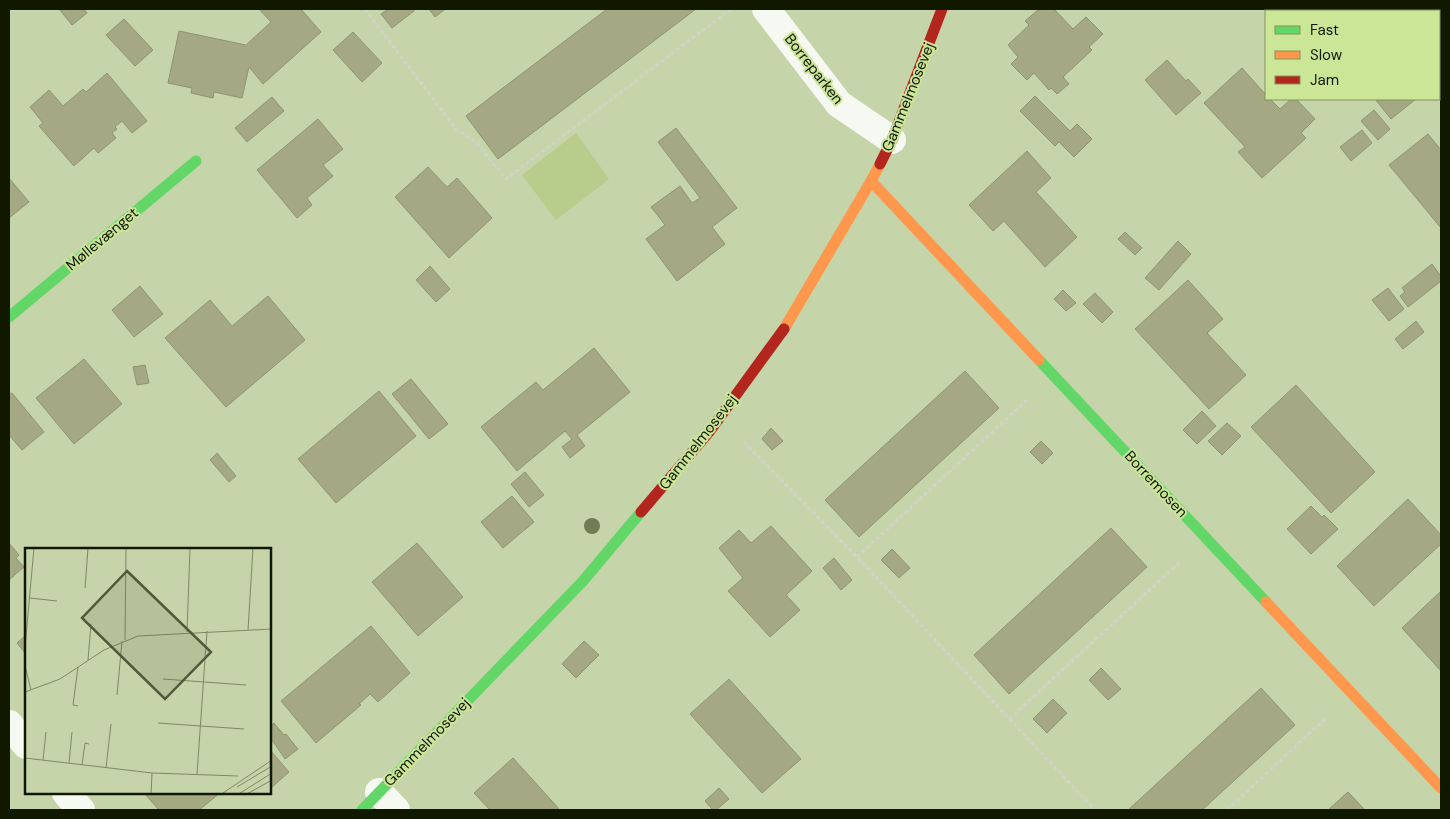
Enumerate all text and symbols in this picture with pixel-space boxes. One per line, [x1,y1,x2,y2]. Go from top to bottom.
legend [1265,10,1440,100]
text: Fast [1310,20,1339,40]
street label: Borreparken [780,30,848,108]
street label: Gammelmosevej [877,40,939,154]
text: Slow [1310,45,1343,65]
text: Jam [1310,70,1339,90]
street label: Møllevænget [62,203,142,275]
street label: Gammelmosevej [654,390,742,494]
street label: Borremosen [1120,446,1192,522]
inset map [25,548,271,794]
street label: Gammelmosevej [380,693,474,791]

